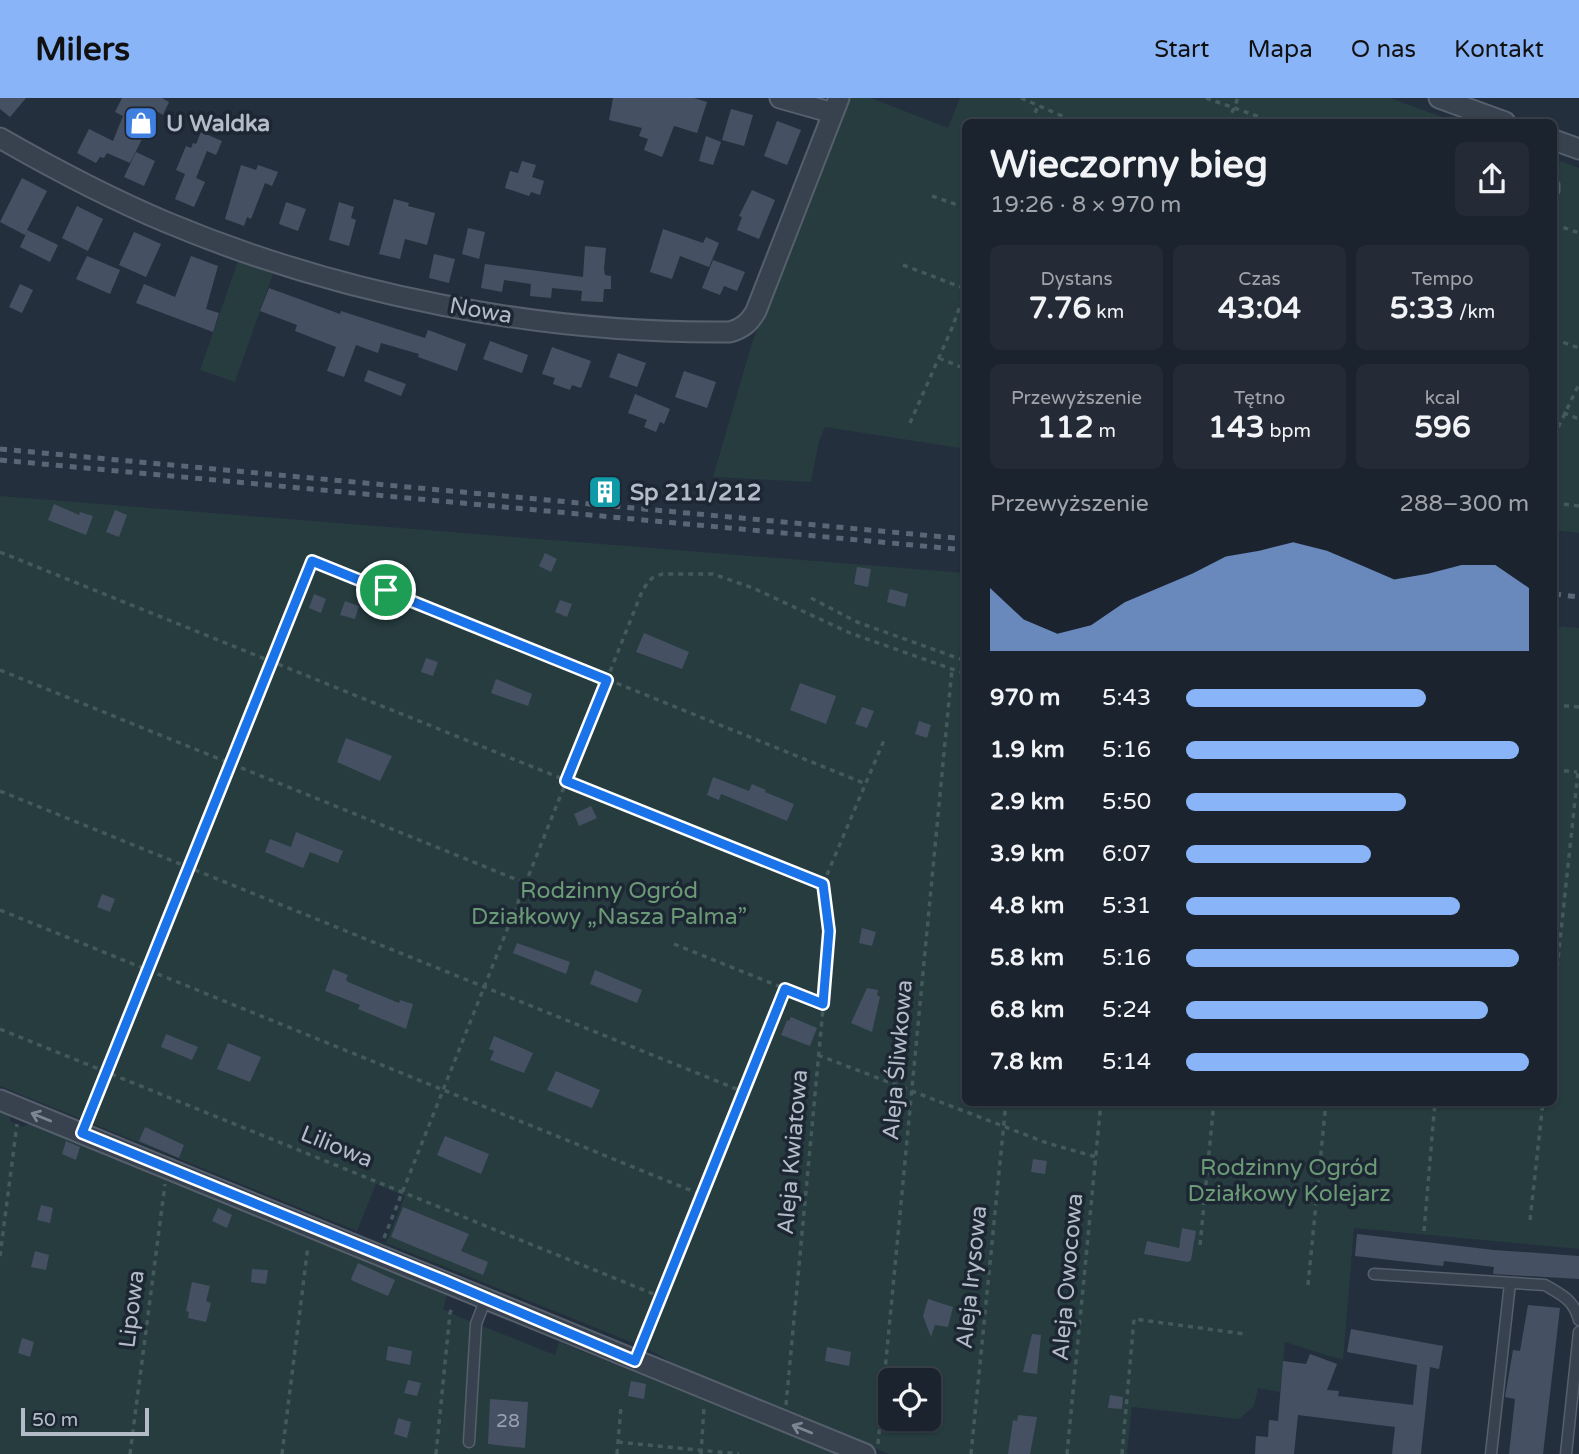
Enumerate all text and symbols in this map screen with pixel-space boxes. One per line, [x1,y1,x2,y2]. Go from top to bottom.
text: Milers [35,30,130,69]
text: Start [1154,35,1209,64]
text: Mapa [1247,35,1313,64]
text: O nas [1351,35,1416,64]
text: Kontakt [1454,35,1544,64]
shop icon: U Waldka [122,104,160,142]
place label: U Waldka [166,110,270,138]
text: Wieczorny bieg [990,142,1268,188]
button: share [1455,142,1529,216]
text: 19:26 · 8 × 970 m [990,191,1181,219]
text: Dystans [1040,268,1113,290]
text: Czas [1238,268,1281,290]
text: Tempo [1411,268,1474,290]
text: 7.76 [1029,290,1091,327]
text: 43:04 [1218,290,1301,327]
text: 5:33 [1390,290,1454,327]
street label: Nowa [447,292,514,330]
text: km [1091,301,1124,323]
text: /km [1454,301,1495,323]
text: Przewyższenie [1011,387,1142,409]
text: Tętno [1234,387,1285,409]
text: kcal [1425,387,1460,409]
text: 112 [1037,409,1094,446]
text: 143 [1208,409,1265,446]
text: 596 [1414,409,1471,446]
text: m [1094,420,1116,442]
text: bpm [1265,420,1311,442]
building icon: Sp 211/212 [586,473,624,511]
place label: Sp 211/212 [630,479,761,507]
text: Przewyższenie [990,490,1149,518]
text: 288–300 m [1400,490,1529,518]
pin [356,560,416,620]
icon: arrive [367,571,405,609]
text: 970 m [990,684,1060,712]
text: 5:43 [1102,684,1151,712]
text: 1.9 km [990,736,1065,764]
text: 5:16 [1102,736,1151,764]
text: 2.9 km [990,788,1065,816]
text: 5:50 [1102,788,1151,816]
text: 3.9 km [990,840,1065,868]
text: 6:07 [1102,840,1151,868]
park label: Rodzinny Ogród Działkowy „Nasza Palma” [471,877,747,931]
text: 4.8 km [990,892,1064,920]
text: 5:31 [1102,892,1151,920]
text: 5.8 km [990,944,1064,972]
text: 5:16 [1102,944,1151,972]
street label: Aleja Śliwkowa [877,979,919,1142]
text: 6.8 km [990,996,1064,1024]
text: 5:24 [1102,996,1151,1024]
text: 7.8 km [990,1048,1063,1076]
text: 5:14 [1102,1048,1151,1076]
street label: Aleja Kwiatowa [772,1068,814,1236]
one-way arrow [31,1109,53,1122]
street label: Liliowa [296,1120,377,1174]
park label: Rodzinny Ogród Działkowy Kolejarz [1187,1154,1391,1208]
street label: Aleja Owocowa [1047,1192,1089,1362]
street label: Aleja Irysowa [951,1204,993,1350]
street label: Lipowa [113,1269,151,1350]
map controls [878,1368,941,1431]
button: locate [878,1368,941,1431]
scale bar [21,1405,149,1437]
text: 50 m [32,1409,78,1431]
house number: 28 [496,1410,520,1432]
one-way arrow [791,1421,813,1434]

